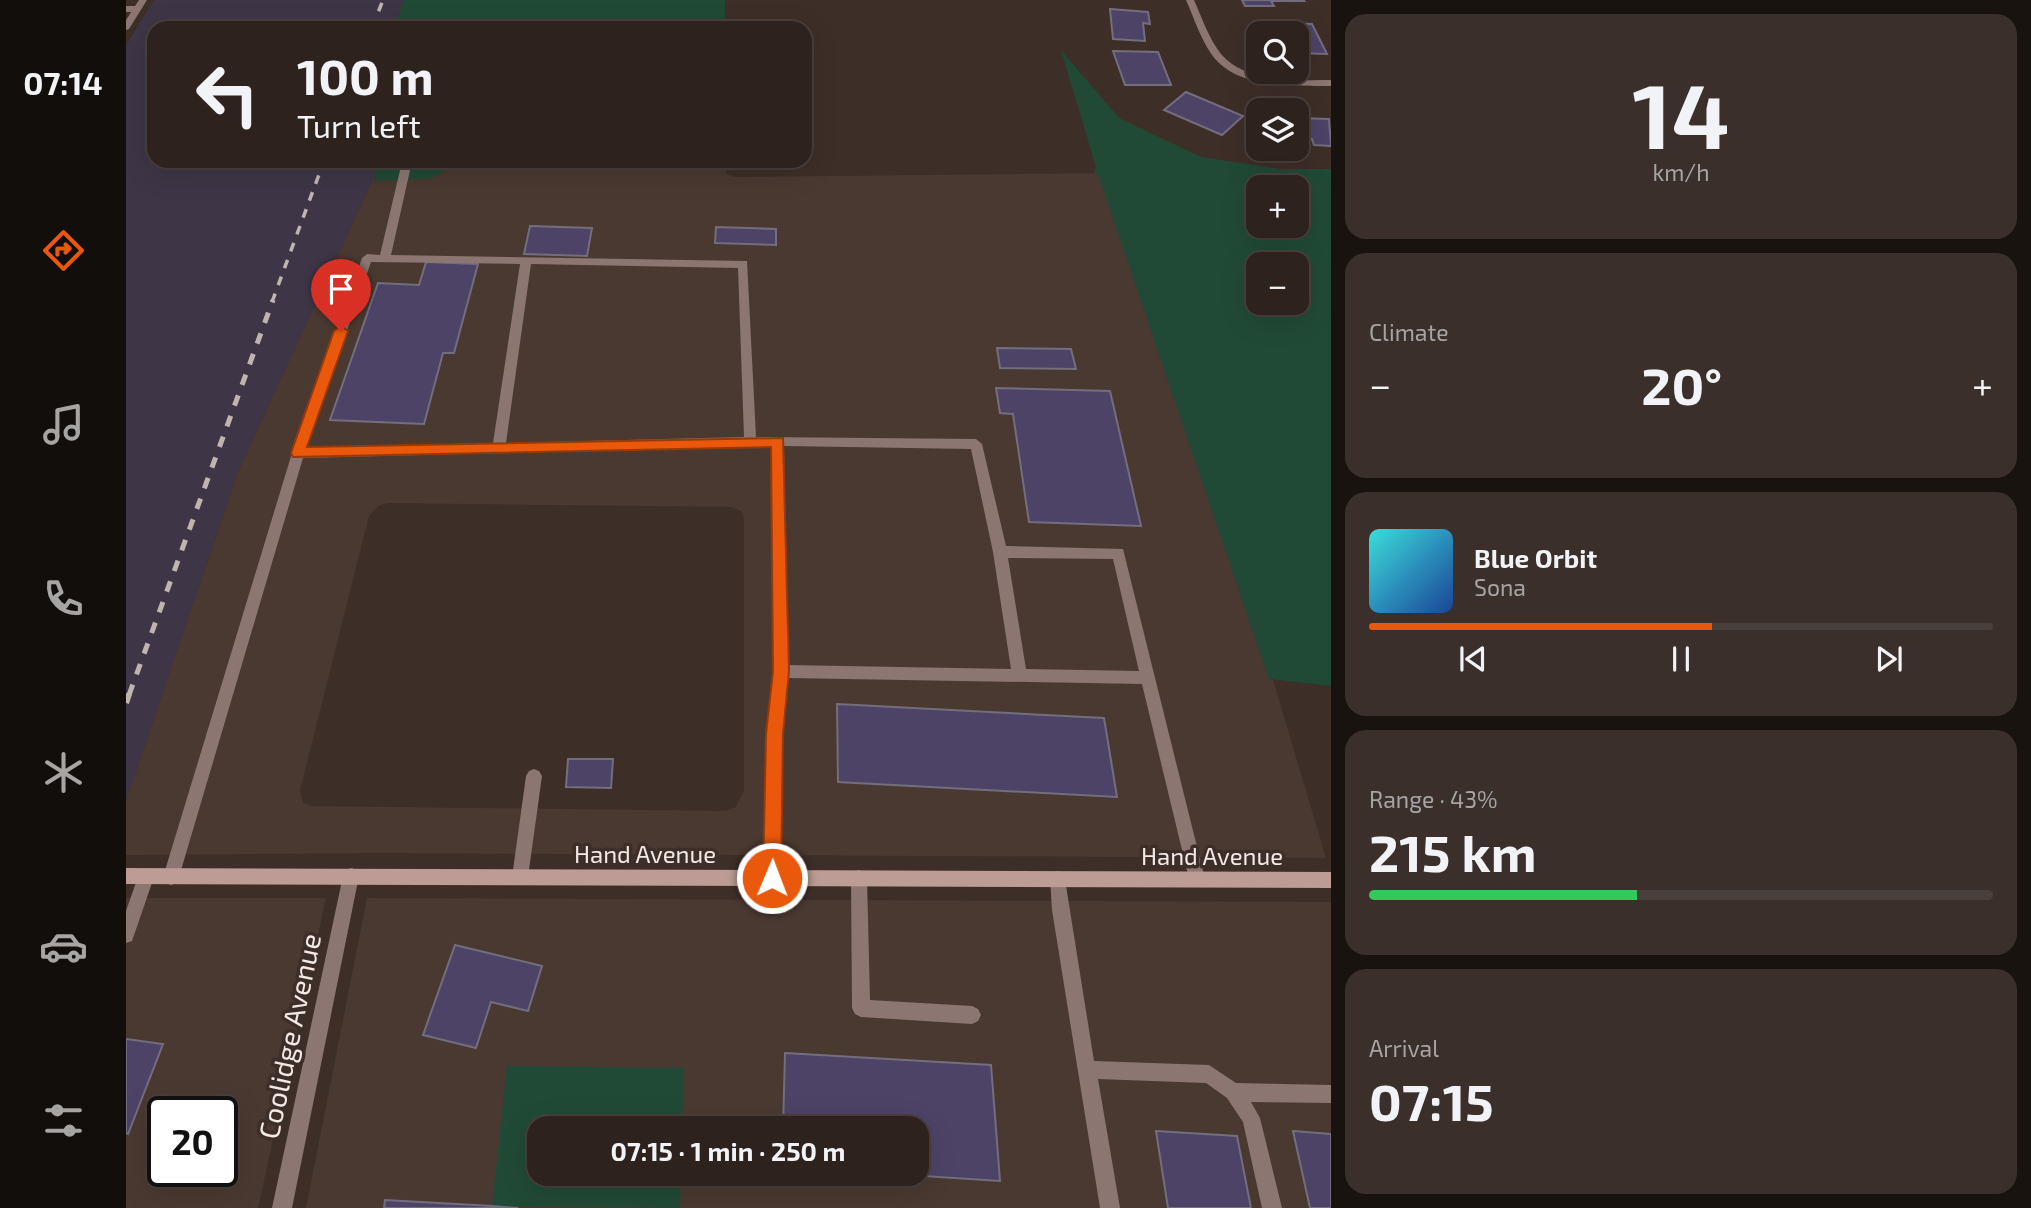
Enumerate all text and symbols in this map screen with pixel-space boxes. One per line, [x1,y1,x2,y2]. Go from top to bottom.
map controls [1246,21,1309,315]
button: search [1246,21,1309,84]
text: 100 m [297,46,434,105]
icon: left [182,49,273,140]
text: 14 [1632,58,1730,167]
text: 07:14 [23,63,103,101]
button: layers [1246,98,1309,161]
text: Turn left [297,106,421,144]
text: km/h [1652,158,1710,186]
button: + [1246,175,1309,238]
icon: directions [39,226,88,275]
button: − [1246,252,1309,315]
pin [311,259,371,331]
icon: arrive [322,270,360,308]
text: Climate [1369,318,1449,346]
text: 20° [1641,353,1722,415]
text: − [1369,361,1391,407]
text: + [1972,361,1993,407]
icon: music [39,400,88,449]
text: Blue Orbit [1474,542,1597,573]
text: Sona [1474,573,1526,601]
icon: phone [39,574,88,623]
icon: previous [1454,640,1492,678]
icon: pause [1662,640,1700,678]
icon: next [1870,640,1908,678]
icon: climate [39,748,88,797]
text: Range · 43% [1369,785,1497,813]
text: 215 km [1369,820,1537,882]
street label: Hand Avenue [574,839,716,868]
position arrow [735,841,809,915]
street label: Hand Avenue [1141,841,1283,870]
icon: car [39,922,88,971]
street label: Coolidge Avenue [251,930,327,1142]
text: Arrival [1369,1034,1439,1062]
text: 07:15 [1369,1069,1494,1131]
icon: filters [39,1096,88,1145]
speed limit sign: 20 [147,1096,238,1187]
text: 07:15 · 1 min · 250 m [611,1135,845,1166]

